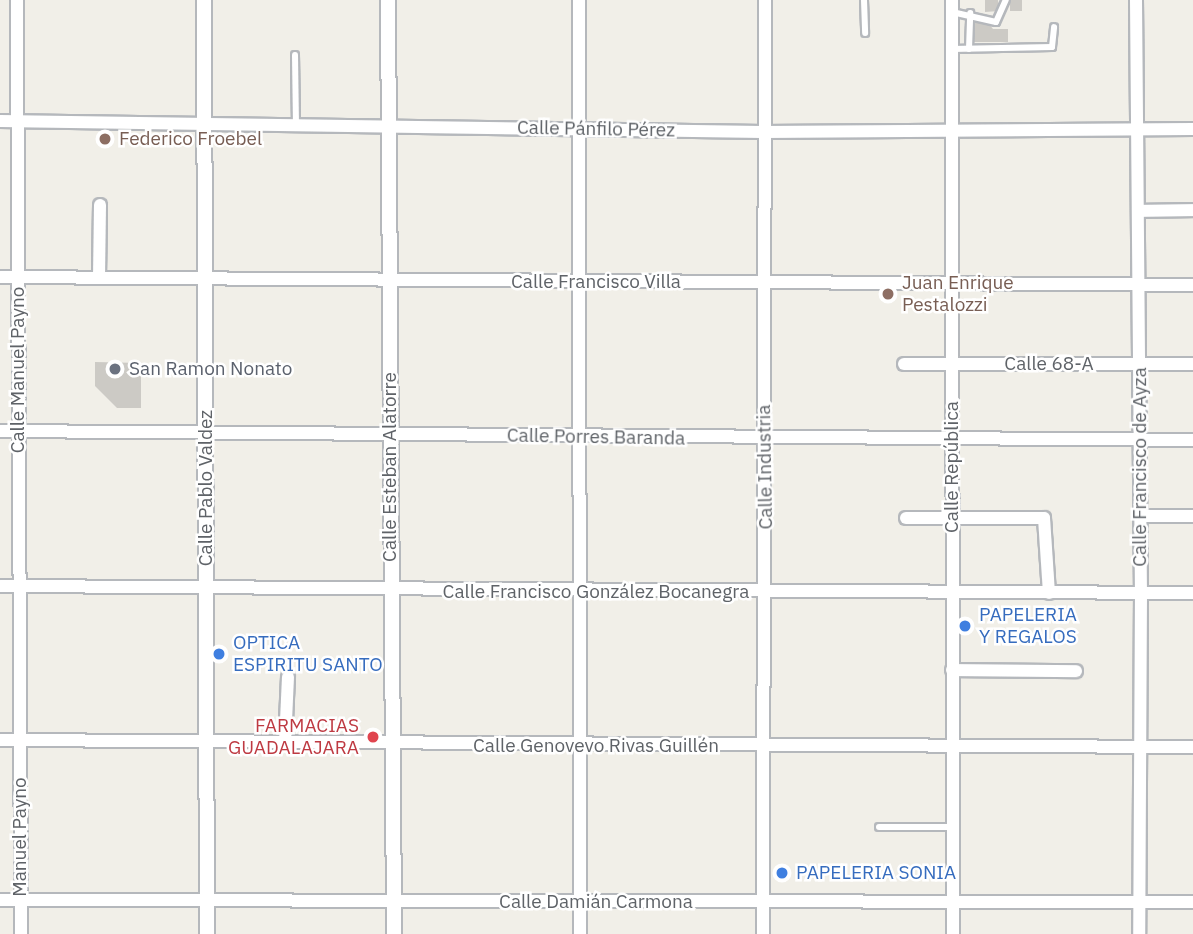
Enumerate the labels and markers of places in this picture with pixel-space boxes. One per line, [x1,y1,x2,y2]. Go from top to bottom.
place label: Federico Froebel [119,128,262,150]
marker: Federico Froebel [97,131,113,147]
place label: Juan Enrique Pestalozzi [902,272,1014,316]
marker: Juan Enrique Pestalozzi [880,286,896,302]
place label: San Ramon Nonato [129,358,292,380]
marker: San Ramon Nonato [107,361,123,377]
place label: PAPELERIA Y REGALOS [979,604,1077,648]
marker: PAPELERIA Y REGALOS [957,618,973,634]
place label: OPTICA ESPIRITU SANTO [233,632,383,676]
marker: OPTICA ESPIRITU SANTO [211,646,227,662]
place label: FARMACIAS GUADALAJARA [228,715,359,759]
marker: FARMACIAS GUADALAJARA [365,729,381,745]
place label: PAPELERIA SONIA [796,862,956,884]
marker: PAPELERIA SONIA [774,865,790,881]

